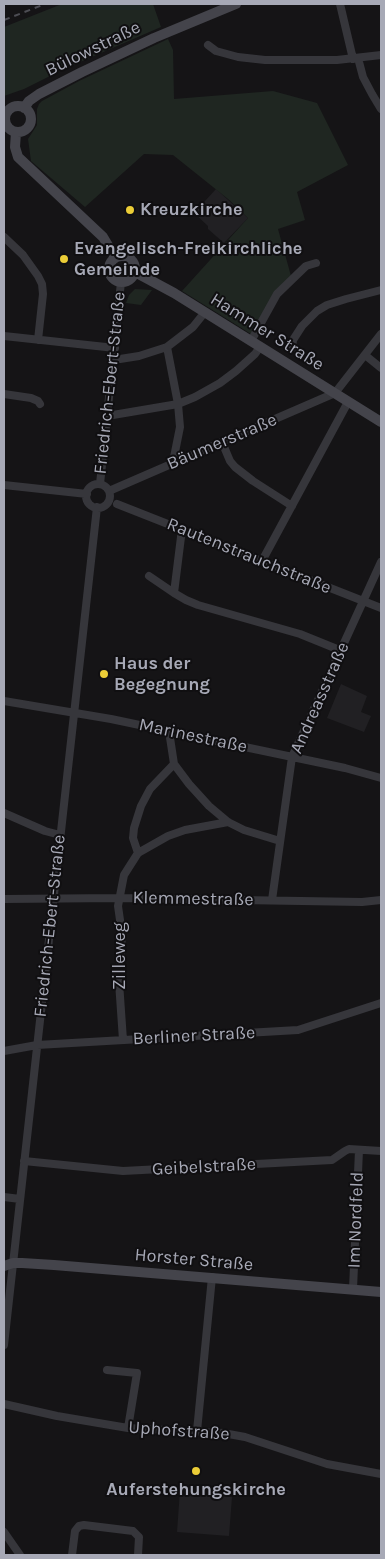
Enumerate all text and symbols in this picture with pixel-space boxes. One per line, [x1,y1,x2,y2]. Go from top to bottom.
street label: Bülowstraße [42,17,144,81]
place label: Kreuzkirche [140,199,242,221]
marker: Kreuzkirche [124,204,136,216]
place label: Evangelisch-Freikirchliche Gemeinde [74,238,302,280]
marker: Evangelisch-Freikirchliche Gemeinde [58,253,70,265]
street label: Hammer Straße [206,288,328,376]
street label: Friedrich-Ebert-Straße [90,291,130,475]
street label: Bäumerstraße [164,409,280,475]
street label: Rautenstrauchstraße [164,513,334,599]
street label: Andreasstraße [286,639,354,757]
place label: Haus der Begegnung [114,653,210,696]
marker: Haus der Begegnung [98,668,110,680]
street label: Marinestraße [137,714,249,758]
street label: Friedrich-Ebert-Straße [30,834,70,1018]
street label: Klemmestraße [132,887,254,911]
street label: Zilleweg [109,922,131,990]
street label: Berliner Straße [132,1022,256,1050]
street label: Geibelstraße [151,1153,257,1181]
street label: Im Nordfeld [344,1171,368,1269]
street label: Horster Straße [134,1244,254,1276]
street label: Uphofstraße [128,1417,230,1445]
marker: Auferstehungskirche [190,1465,202,1477]
place label: Auferstehungskirche [106,1479,286,1501]

